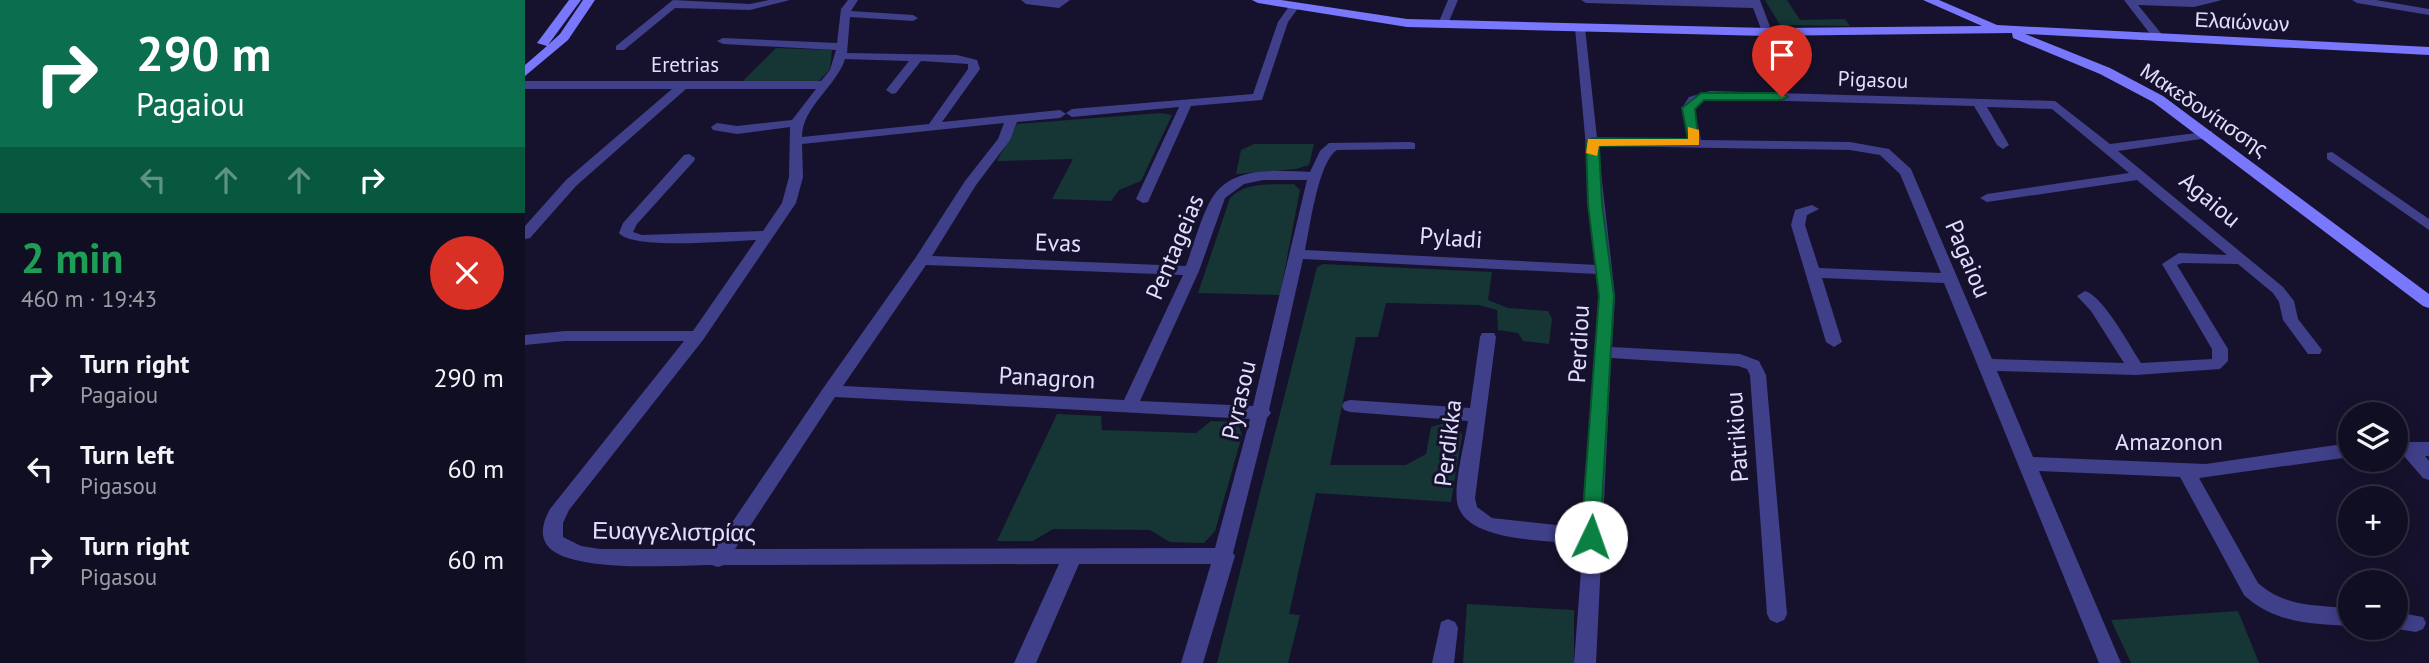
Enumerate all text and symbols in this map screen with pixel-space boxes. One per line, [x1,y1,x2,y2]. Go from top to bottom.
street label: Ελαιώνων [2194,6,2290,37]
text: 290 m [136,21,271,85]
pin [1752,25,1812,97]
icon: right [21,28,112,119]
icon: arrive [1763,36,1801,74]
street label: Eretrias [651,51,719,78]
street label: Μακεδονίτισσης [2135,57,2273,162]
street label: Pigasou [1837,65,1909,94]
text: Pagaiou [136,83,245,125]
icon: left [134,161,172,199]
icon: ahead [207,161,245,199]
icon: ahead [280,161,318,199]
icon: right [353,161,391,199]
street label: Agaiou [2173,165,2247,234]
street label: Pentageias [1139,189,1211,304]
street label: Pagaiou [1938,215,1999,302]
street label: Pyladi [1419,220,1483,255]
street label: Evas [1034,226,1082,259]
text: 2 min [21,230,123,285]
button: close [430,236,504,310]
text: 460 m · 19:43 [21,284,157,313]
street label: Perdiou [1561,304,1596,384]
text: Turn right [80,347,189,380]
street label: Pyrasou [1214,357,1263,443]
icon: right [21,359,59,397]
street label: Panagron [998,359,1096,396]
text: 290 m [433,361,504,394]
text: Pagaiou [80,380,158,409]
street label: Patrikiou [1718,391,1755,483]
street label: Perdikka [1427,398,1468,488]
map controls [2338,402,2408,640]
button: layers [2338,402,2408,472]
street label: Amazonon [2115,426,2223,457]
text: Turn left [80,438,174,471]
icon: left [21,450,59,488]
text: 60 m [448,452,504,485]
text: Pigasou [80,471,157,500]
button: + [2338,486,2408,556]
position arrow [1554,500,1628,574]
street label: Ευαγγελιστρίας [592,515,756,548]
text: Turn right [80,529,189,562]
icon: right [21,541,59,579]
text: 60 m [448,543,504,576]
text: Pigasou [80,562,157,591]
button: − [2338,570,2408,640]

